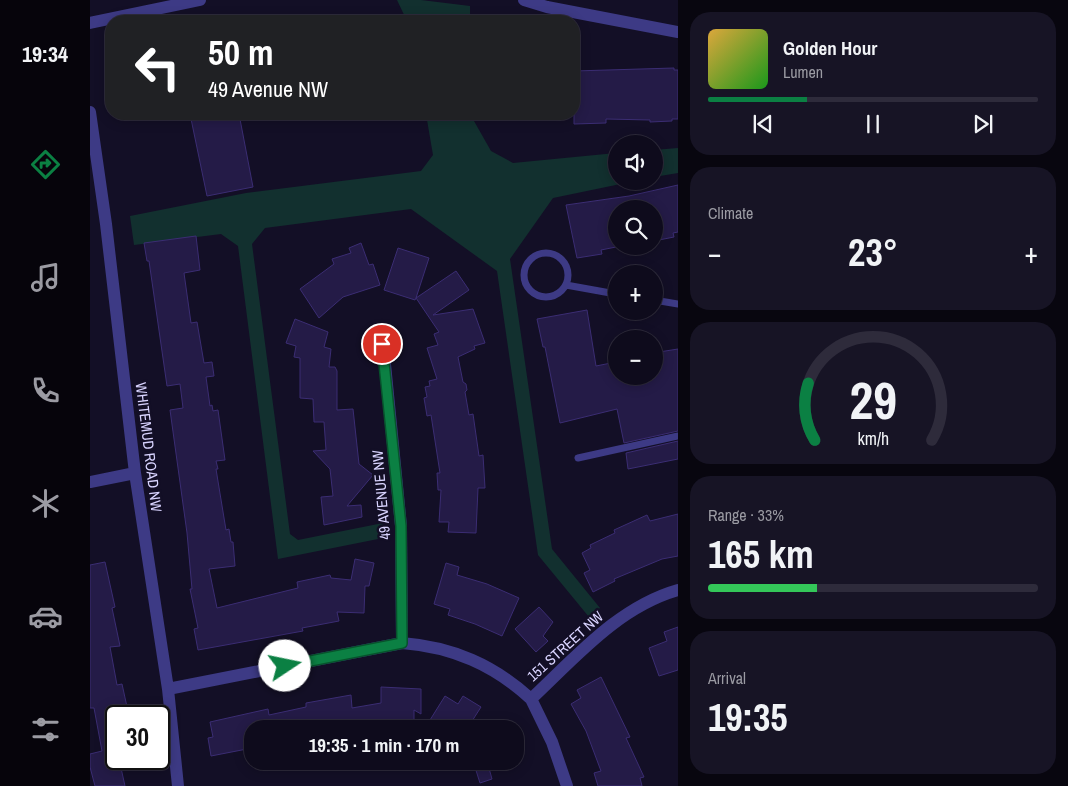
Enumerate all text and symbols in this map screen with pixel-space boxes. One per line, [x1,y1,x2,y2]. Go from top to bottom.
text: 50 m [208,29,273,76]
icon: left [125,35,190,100]
text: Golden Hour [783,35,877,61]
text: 19:34 [22,39,68,69]
text: Lumen [783,61,823,83]
text: 49 Avenue NW [208,74,328,104]
icon: previous [749,110,777,138]
icon: pause [859,110,887,138]
icon: next [969,110,997,138]
map controls [608,135,663,385]
button: sound [608,135,663,190]
icon: directions [28,147,63,182]
button: search [608,200,663,255]
text: Climate [708,202,753,224]
text: 23° [848,227,898,278]
text: − [708,234,721,272]
text: + [1025,234,1038,272]
icon: music [28,260,63,295]
button: + [608,265,663,320]
pin [361,323,403,365]
icon: arrive [368,330,396,358]
button: − [608,330,663,385]
text: 29 [849,365,897,435]
icon: phone [28,373,63,408]
street label: WHITEMUD ROAD NW [131,381,167,513]
text: km/h [857,427,889,451]
street label: 49 AVENUE NW [367,449,395,541]
icon: climate [28,486,63,521]
text: Range · 33% [708,504,784,526]
text: 165 km [708,529,814,580]
icon: car [28,599,63,634]
street label: 151 STREET NW [522,606,608,686]
position arrow [258,639,310,691]
text: Arrival [708,667,746,689]
text: 19:35 [708,692,788,743]
speed limit sign: 30 [105,705,170,770]
icon: filters [28,712,63,747]
text: 19:35 · 1 min · 170 m [309,732,459,758]

